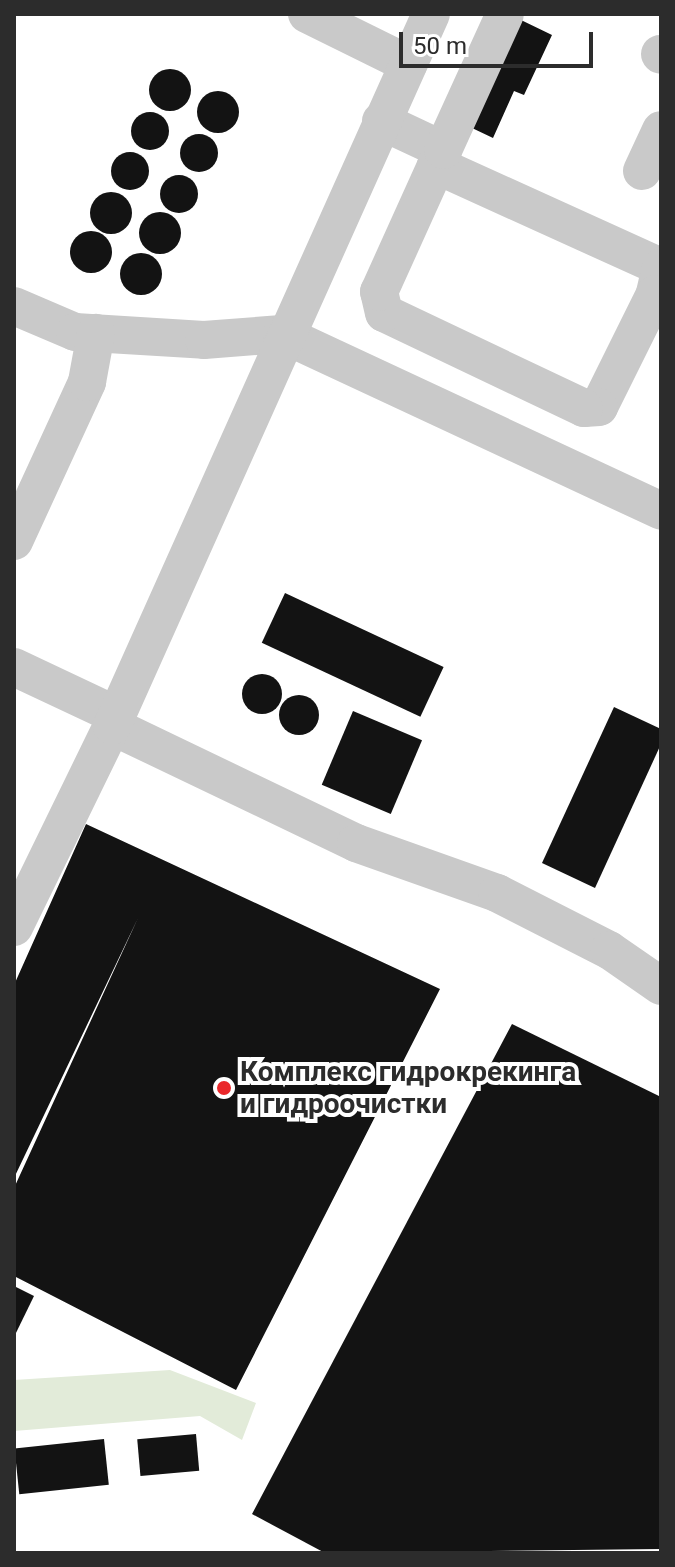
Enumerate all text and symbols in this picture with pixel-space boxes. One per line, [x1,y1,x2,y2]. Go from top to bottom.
scale bar [403,16,597,66]
text: 50 m [413,32,467,60]
place label: Комплекс гидрокрекинга и гидроочистки [240,1055,576,1121]
marker: Комплекс гидрокрекинга и гидроочистки [215,1079,233,1097]

